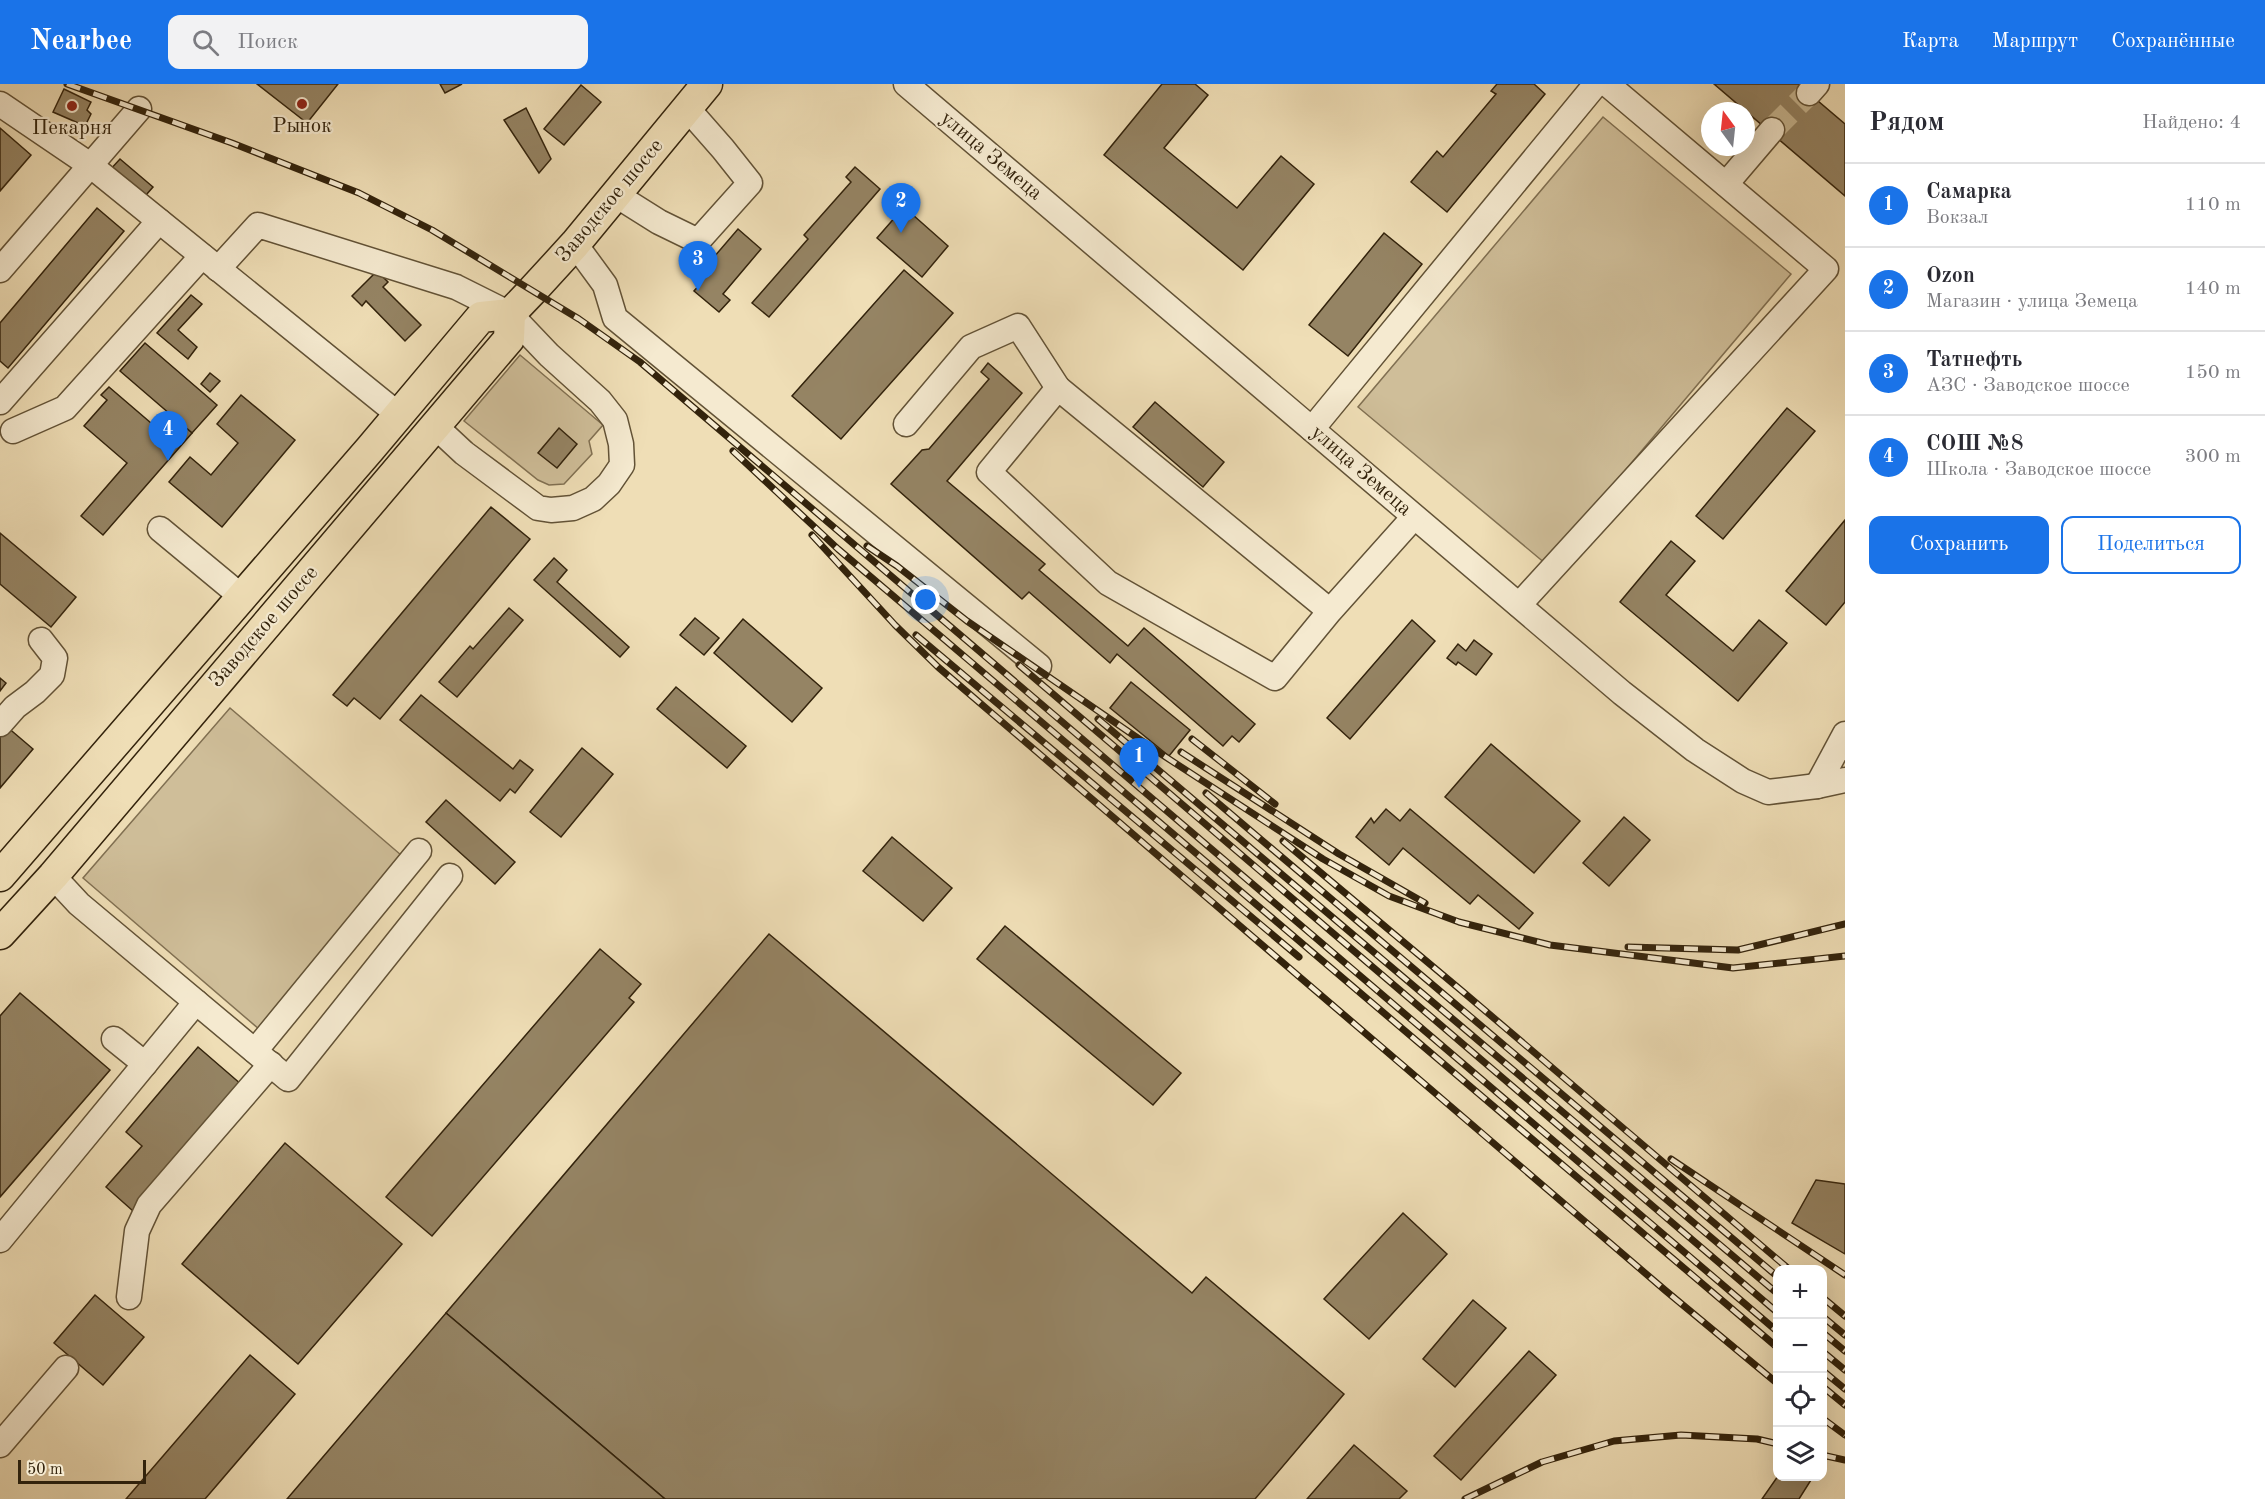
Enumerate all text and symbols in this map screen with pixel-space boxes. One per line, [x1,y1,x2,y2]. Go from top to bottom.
search box [168,15,588,69]
icon: search [189,26,222,59]
text: Nearbee [30,28,132,56]
text: Поиск [237,31,298,53]
text: Карта [1902,31,1959,52]
text: Маршрут [1992,31,2078,52]
text: Сохранённые [2111,31,2235,52]
marker: Рынок [295,97,309,111]
marker: Пекарня [65,99,79,113]
north arrow [1701,102,1755,156]
street label: улица Земеца [936,107,1046,205]
text: Рядом [1869,110,1944,136]
text: Найдено: 4 [2142,113,2241,133]
place label: Рынок [272,116,332,137]
place label: Пекарня [32,118,112,139]
street label: Заводское шоссе [553,135,667,267]
text: Самарка [1926,181,2012,203]
pin: 2 [882,184,920,233]
text: 1 [1883,195,1894,215]
text: 110 m [2185,195,2241,215]
text: Вокзал [1926,208,1988,228]
pin: 3 [678,242,718,291]
text: Ozon [1926,265,1975,287]
text: 2 [1883,279,1894,299]
text: 140 m [2185,279,2241,299]
text: Магазин · улица Земеца [1926,292,2138,312]
text: Татнефть [1926,349,2022,371]
text: 3 [1883,363,1894,383]
text: 150 m [2185,363,2241,383]
text: АЗС · Заводское шоссе [1926,376,2130,396]
pin: 4 [148,412,188,461]
street label: улица Земеца [1307,422,1415,520]
text: СОШ №8 [1926,433,2024,455]
text: 4 [1883,447,1894,467]
text: 300 m [2185,447,2241,467]
text: Школа · Заводское шоссе [1926,460,2151,480]
button: Сохранить [1869,516,2049,574]
button: Поделиться [2061,516,2241,574]
street label: Заводское шоссе [206,562,322,692]
your location [911,585,940,614]
pin: 1 [1120,738,1158,788]
map controls [1773,1265,1827,1481]
button: + [1773,1265,1827,1319]
button: − [1773,1319,1827,1373]
button: locate [1773,1373,1827,1427]
button: layers [1773,1427,1827,1481]
scale bar [18,1457,146,1484]
text: 50 m [27,1462,63,1478]

